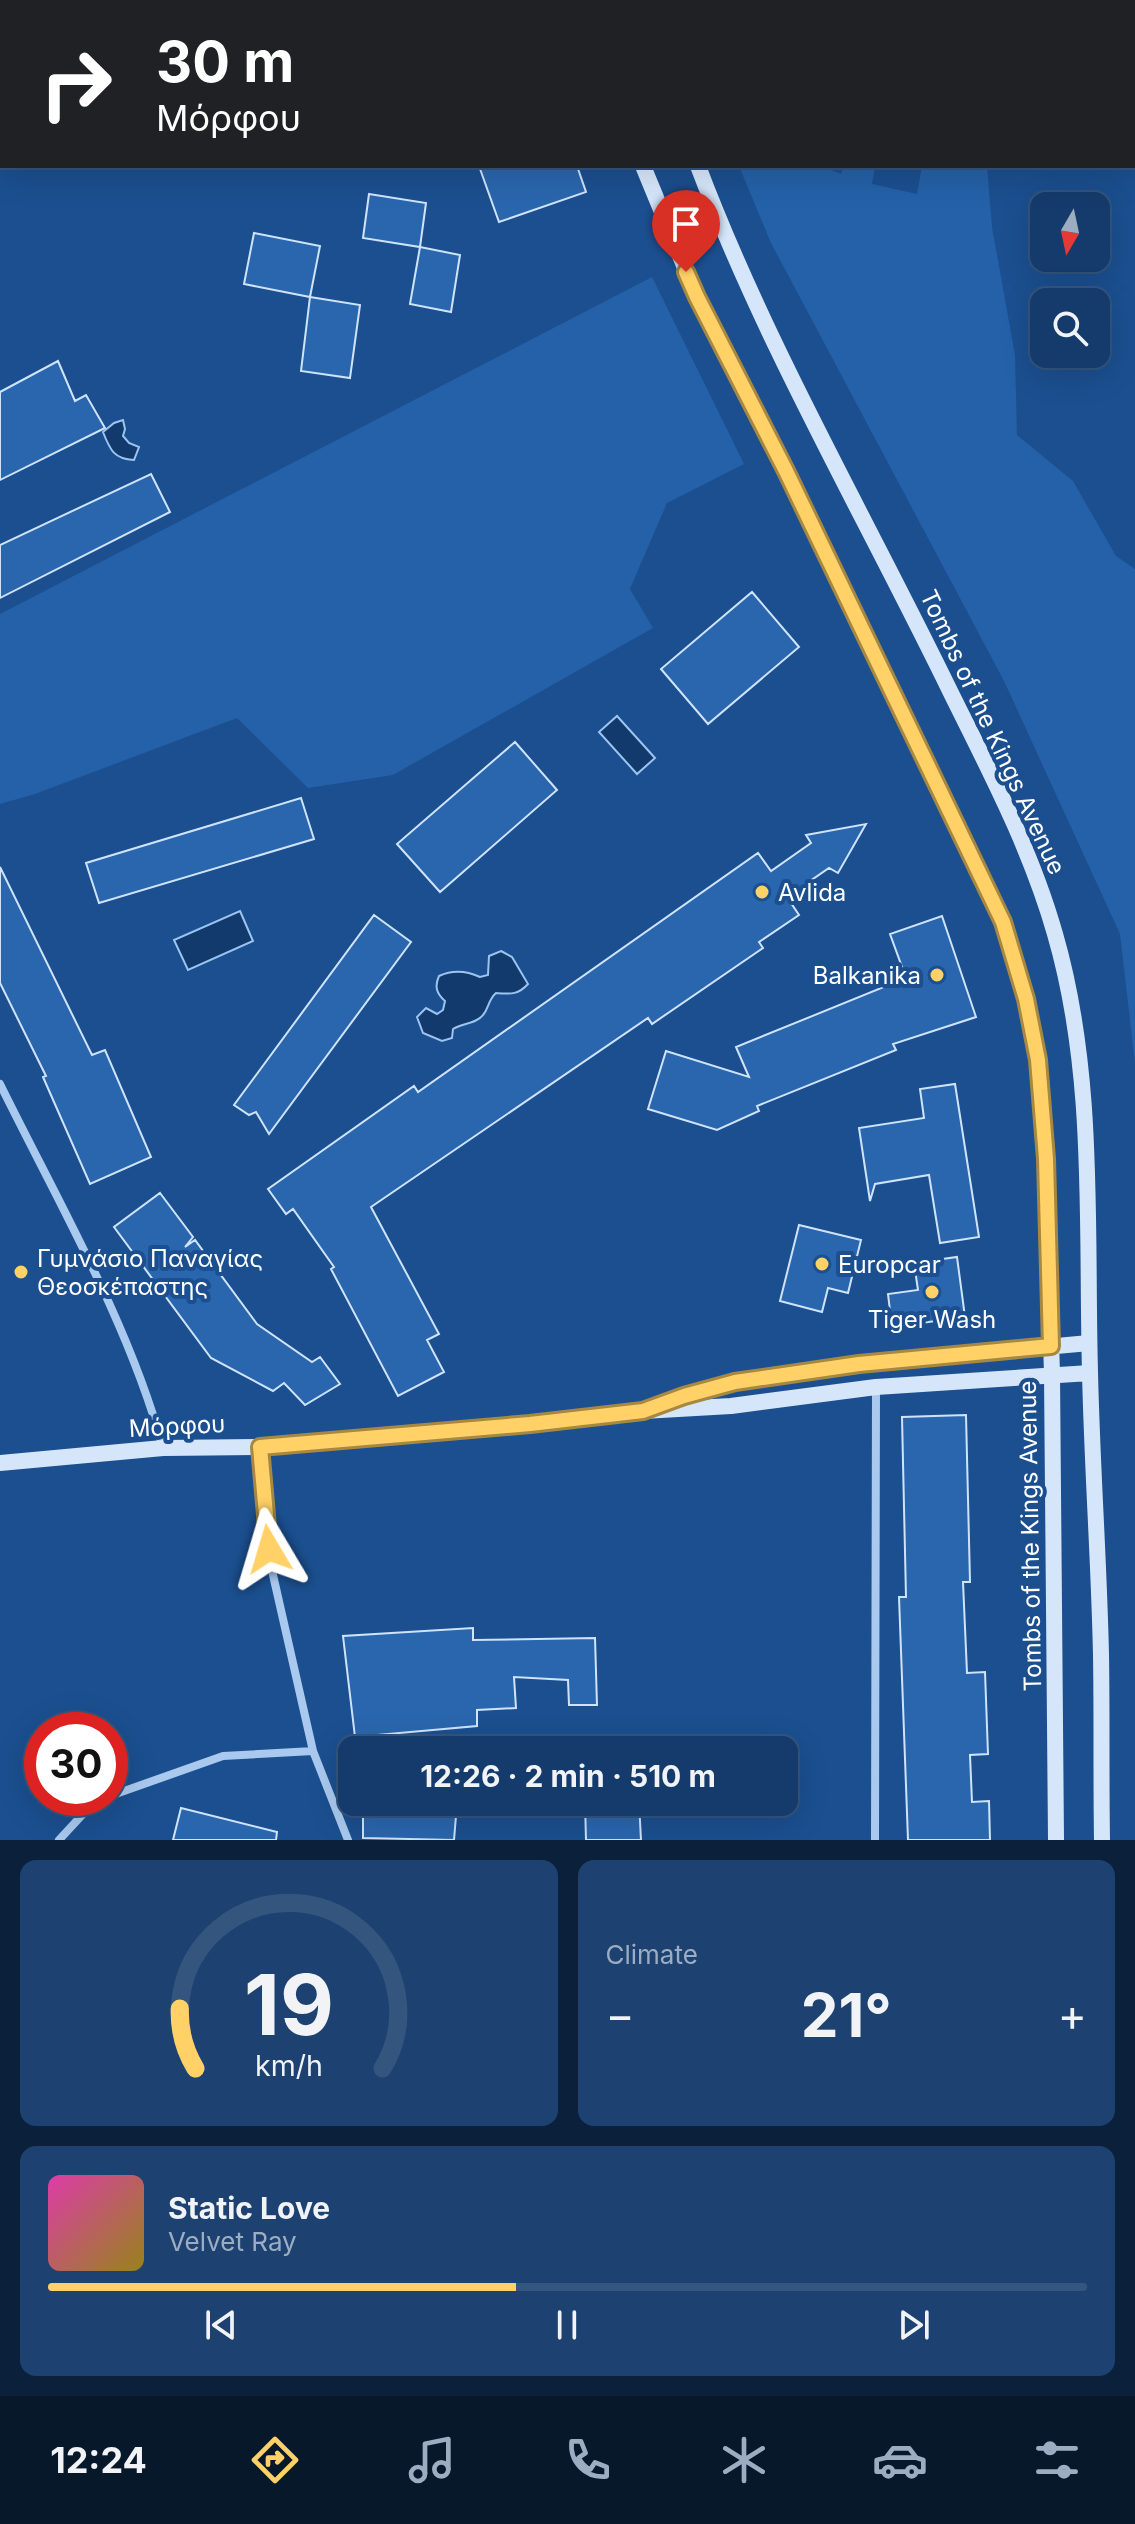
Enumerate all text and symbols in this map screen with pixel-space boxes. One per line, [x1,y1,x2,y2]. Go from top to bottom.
text: 30 m [156,28,294,96]
icon: right [24,32,128,136]
text: Μόρφου [156,96,301,140]
pin [652,190,720,272]
north arrow [1030,192,1110,272]
map controls [1030,192,1110,368]
icon: arrive [664,202,708,246]
button: search [1030,288,1110,368]
street label: Tombs of the Kings Avenue [914,585,1072,879]
place label: Avlida [778,878,846,907]
marker: Avlida [753,883,771,901]
place label: Balkanika [813,961,921,990]
marker: Balkanika [928,966,946,984]
place label: Γυμνάσιο Παναγίας Θεοσκέπαστης [37,1244,263,1301]
place label: Europcar [838,1250,941,1279]
marker: Europcar [813,1255,831,1273]
marker: Γυμνάσιο Παναγίας Θεοσκέπαστης [12,1263,30,1281]
marker: Tiger Wash [923,1283,941,1301]
place label: Tiger Wash [868,1305,996,1334]
street label: Tombs of the Kings Avenue [1013,1380,1047,1692]
street label: Μόρφου [128,1409,226,1443]
position arrow [227,1507,311,1591]
speed limit sign: 30 [24,1712,128,1816]
text: 12:26 · 2 min · 510 m [420,1758,716,1794]
text: Climate [606,1939,698,1970]
text: 19 [244,1954,334,2055]
text: 21° [801,1979,892,2051]
text: − [606,1988,635,2042]
text: + [1058,1988,1087,2042]
text: km/h [255,2048,323,2083]
text: Static Love [168,2190,330,2226]
text: Velvet Ray [168,2226,297,2257]
icon: previous [199,2303,243,2347]
icon: pause [545,2303,589,2347]
icon: next [892,2303,936,2347]
icon: directions [247,2432,303,2488]
icon: music [404,2432,460,2488]
icon: phone [560,2432,616,2488]
icon: climate [716,2432,772,2488]
icon: car [872,2432,928,2488]
icon: filters [1029,2432,1085,2488]
text: 12:24 [50,2438,147,2482]

